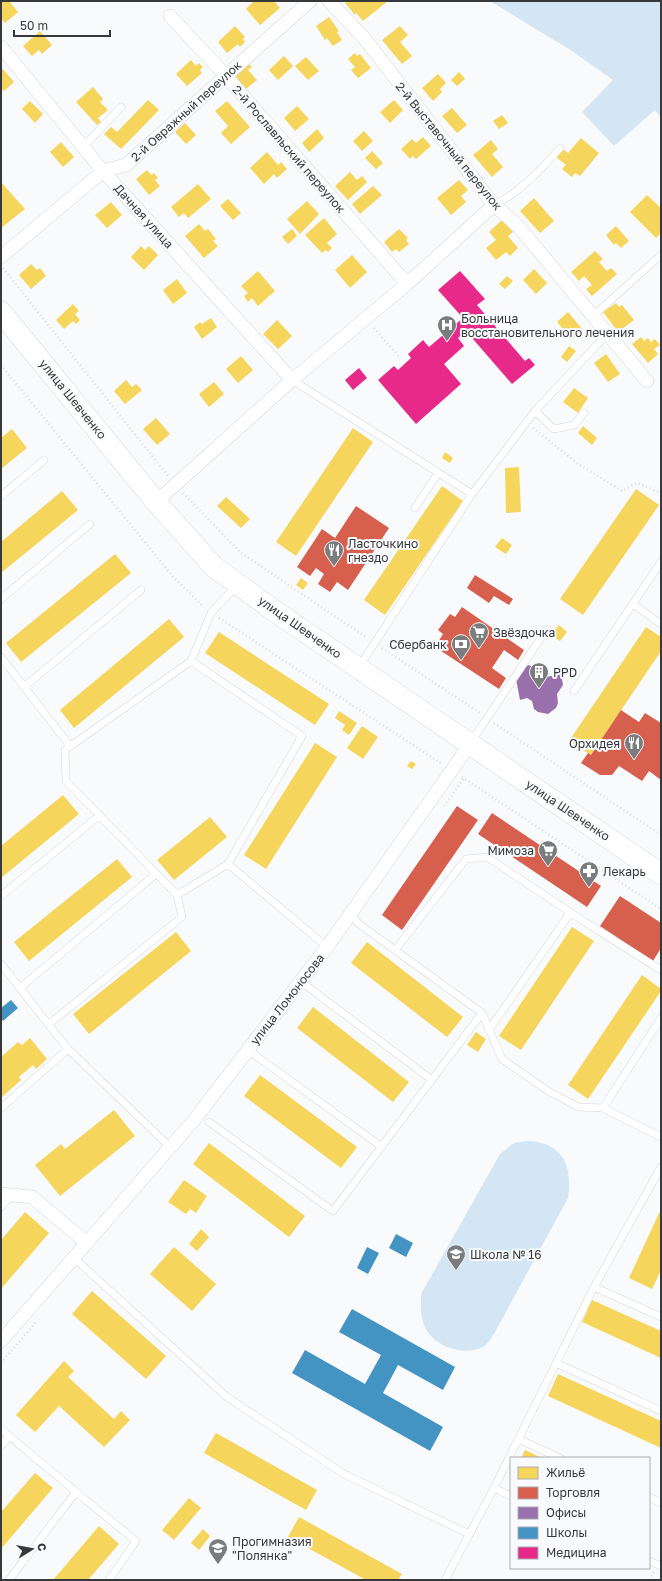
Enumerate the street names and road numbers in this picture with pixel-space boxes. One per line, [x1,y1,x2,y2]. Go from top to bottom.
street label: 2-й Овражный переулок [128,57,244,165]
street label: 2-й Выставочный переулок [393,79,505,213]
street label: 2-й Рославльский переулок [229,82,349,216]
street label: Дачная улица [111,181,177,251]
street label: улица Шевченко [36,356,110,442]
street label: улица Шевченко [255,593,345,661]
street label: улица Шевченко [523,776,613,844]
street label: улица Ломоносова [247,950,327,1048]

